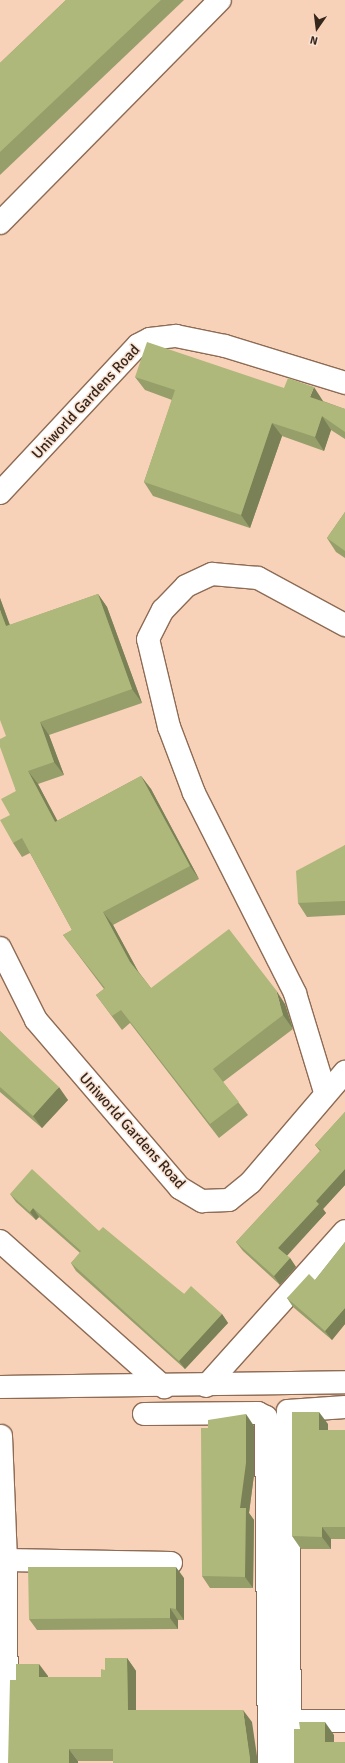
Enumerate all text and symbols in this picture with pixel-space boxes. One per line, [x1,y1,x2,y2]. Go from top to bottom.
north arrow [297,8,337,48]
text: N [309,33,319,47]
street label: Uniworld Gardens Road [28,341,144,463]
street label: Uniworld Gardens Road [75,1069,189,1193]

